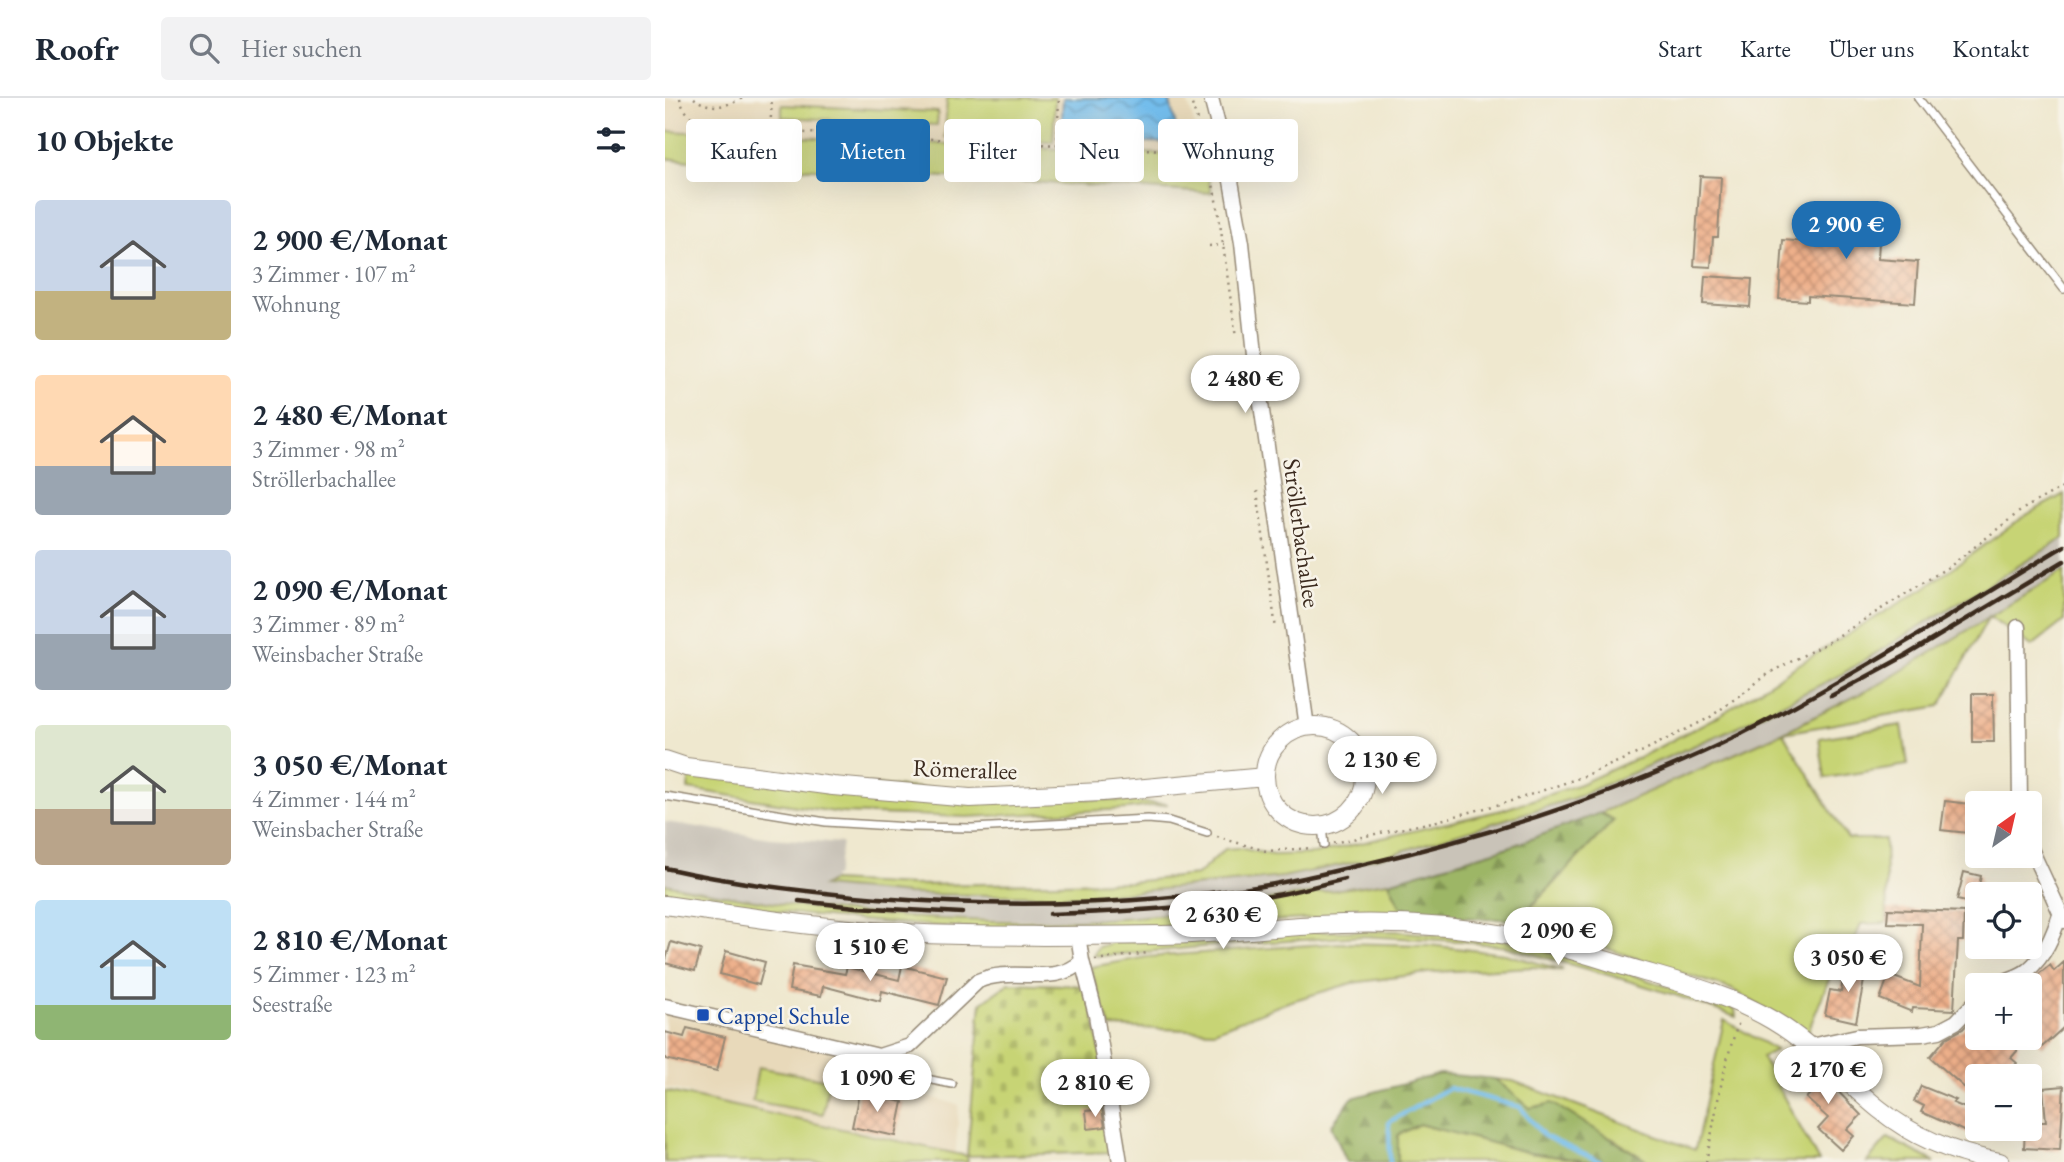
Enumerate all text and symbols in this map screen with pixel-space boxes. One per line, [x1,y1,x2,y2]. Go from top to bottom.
search box [161,17,651,80]
text: Roofr [35,27,119,70]
icon: search [185,29,223,67]
text: Hier suchen [241,31,362,65]
text: Start [1658,33,1702,64]
text: Karte [1740,33,1791,64]
text: Über uns [1829,33,1914,64]
text: Kontakt [1952,33,2029,64]
chip: Kaufen [686,119,802,182]
chip: Mieten [816,119,930,182]
chip: Filter [944,119,1041,182]
chip: Neu [1055,119,1144,182]
chip: Wohnung [1158,119,1298,182]
text: 10 Objekte [35,121,174,160]
icon: filters [592,121,630,159]
pin: 2 900 € [1781,202,1911,261]
text: 2 900 € [1808,209,1884,239]
text: 2 900 €/Monat [252,220,447,259]
icon: home [91,228,175,312]
text: 3 Zimmer · 107 m² [252,259,416,289]
text: Wohnung [252,289,340,319]
pin: 2 480 € [1180,356,1310,415]
text: 2 480 € [1207,363,1283,393]
text: 2 480 €/Monat [252,395,447,434]
icon: home [91,403,175,487]
text: 3 Zimmer · 98 m² [252,434,405,464]
street label: Ströllerbachallee [1276,456,1328,610]
text: Ströllerbachallee [252,464,396,494]
text: 2 090 €/Monat [252,570,447,609]
icon: home [91,578,175,662]
text: 3 Zimmer · 89 m² [252,609,405,639]
text: Weinsbacher Straße [252,639,423,669]
pin: 2 130 € [1317,736,1447,796]
text: 2 130 € [1344,744,1420,774]
text: 3 050 €/Monat [252,745,447,784]
street label: Römerallee [912,752,1018,786]
icon: home [91,753,175,837]
text: 4 Zimmer · 144 m² [252,784,416,814]
north arrow [1965,791,2042,868]
map controls [1965,791,2042,1141]
text: Weinsbacher Straße [252,814,423,844]
button: locate [1965,882,2042,959]
pin: 2 630 € [1158,892,1288,951]
text: 2 630 € [1185,899,1261,929]
pin: 2 090 € [1493,908,1623,967]
text: 2 090 € [1520,915,1596,945]
text: 2 810 €/Monat [252,920,447,959]
pin: 1 510 € [805,924,935,983]
icon: home [91,928,175,1012]
text: 1 510 € [832,931,908,961]
pin: 3 050 € [1783,934,1913,994]
text: 3 050 € [1810,942,1886,972]
text: 5 Zimmer · 123 m² [252,959,416,989]
button: + [1965,973,2042,1050]
text: Seestraße [252,989,332,1019]
place label: Cappel Schule [717,1000,850,1031]
marker: Cappel Schule [695,1007,711,1023]
pin: 2 170 € [1763,1046,1893,1106]
pin: 1 090 € [812,1054,942,1114]
text: 2 170 € [1790,1054,1866,1084]
pin: 2 810 € [1030,1060,1160,1119]
text: 1 090 € [839,1062,915,1092]
button: − [1965,1064,2042,1141]
text: 2 810 € [1057,1067,1133,1097]

